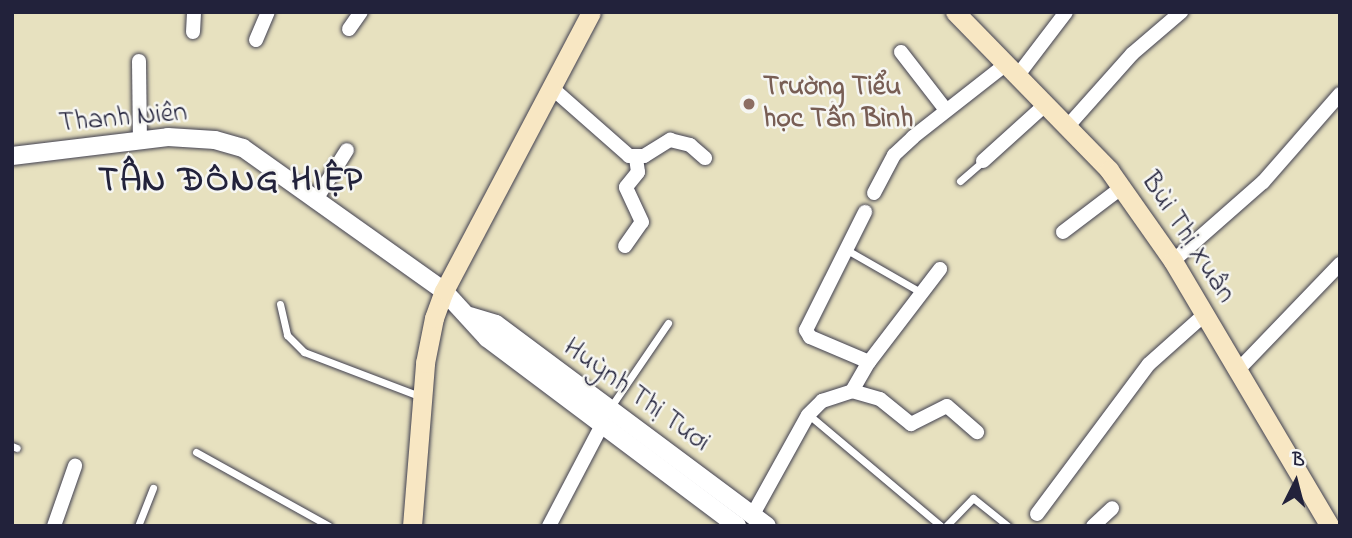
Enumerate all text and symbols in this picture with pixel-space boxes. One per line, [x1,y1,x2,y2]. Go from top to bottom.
place label: Trường Tiểu học Tân Bình [763,71,913,137]
marker: Trường Tiểu học Tân Bình [741,96,757,112]
street label: Thanh Niên [57,97,189,141]
district label: TÂN ĐÔNG HIỆP [100,161,362,203]
street label: Bùi Thị Xuân [1132,166,1242,310]
street label: Huỳnh Thị Tươi [556,332,716,460]
north arrow [1261,447,1331,517]
text: B [1290,447,1306,475]

